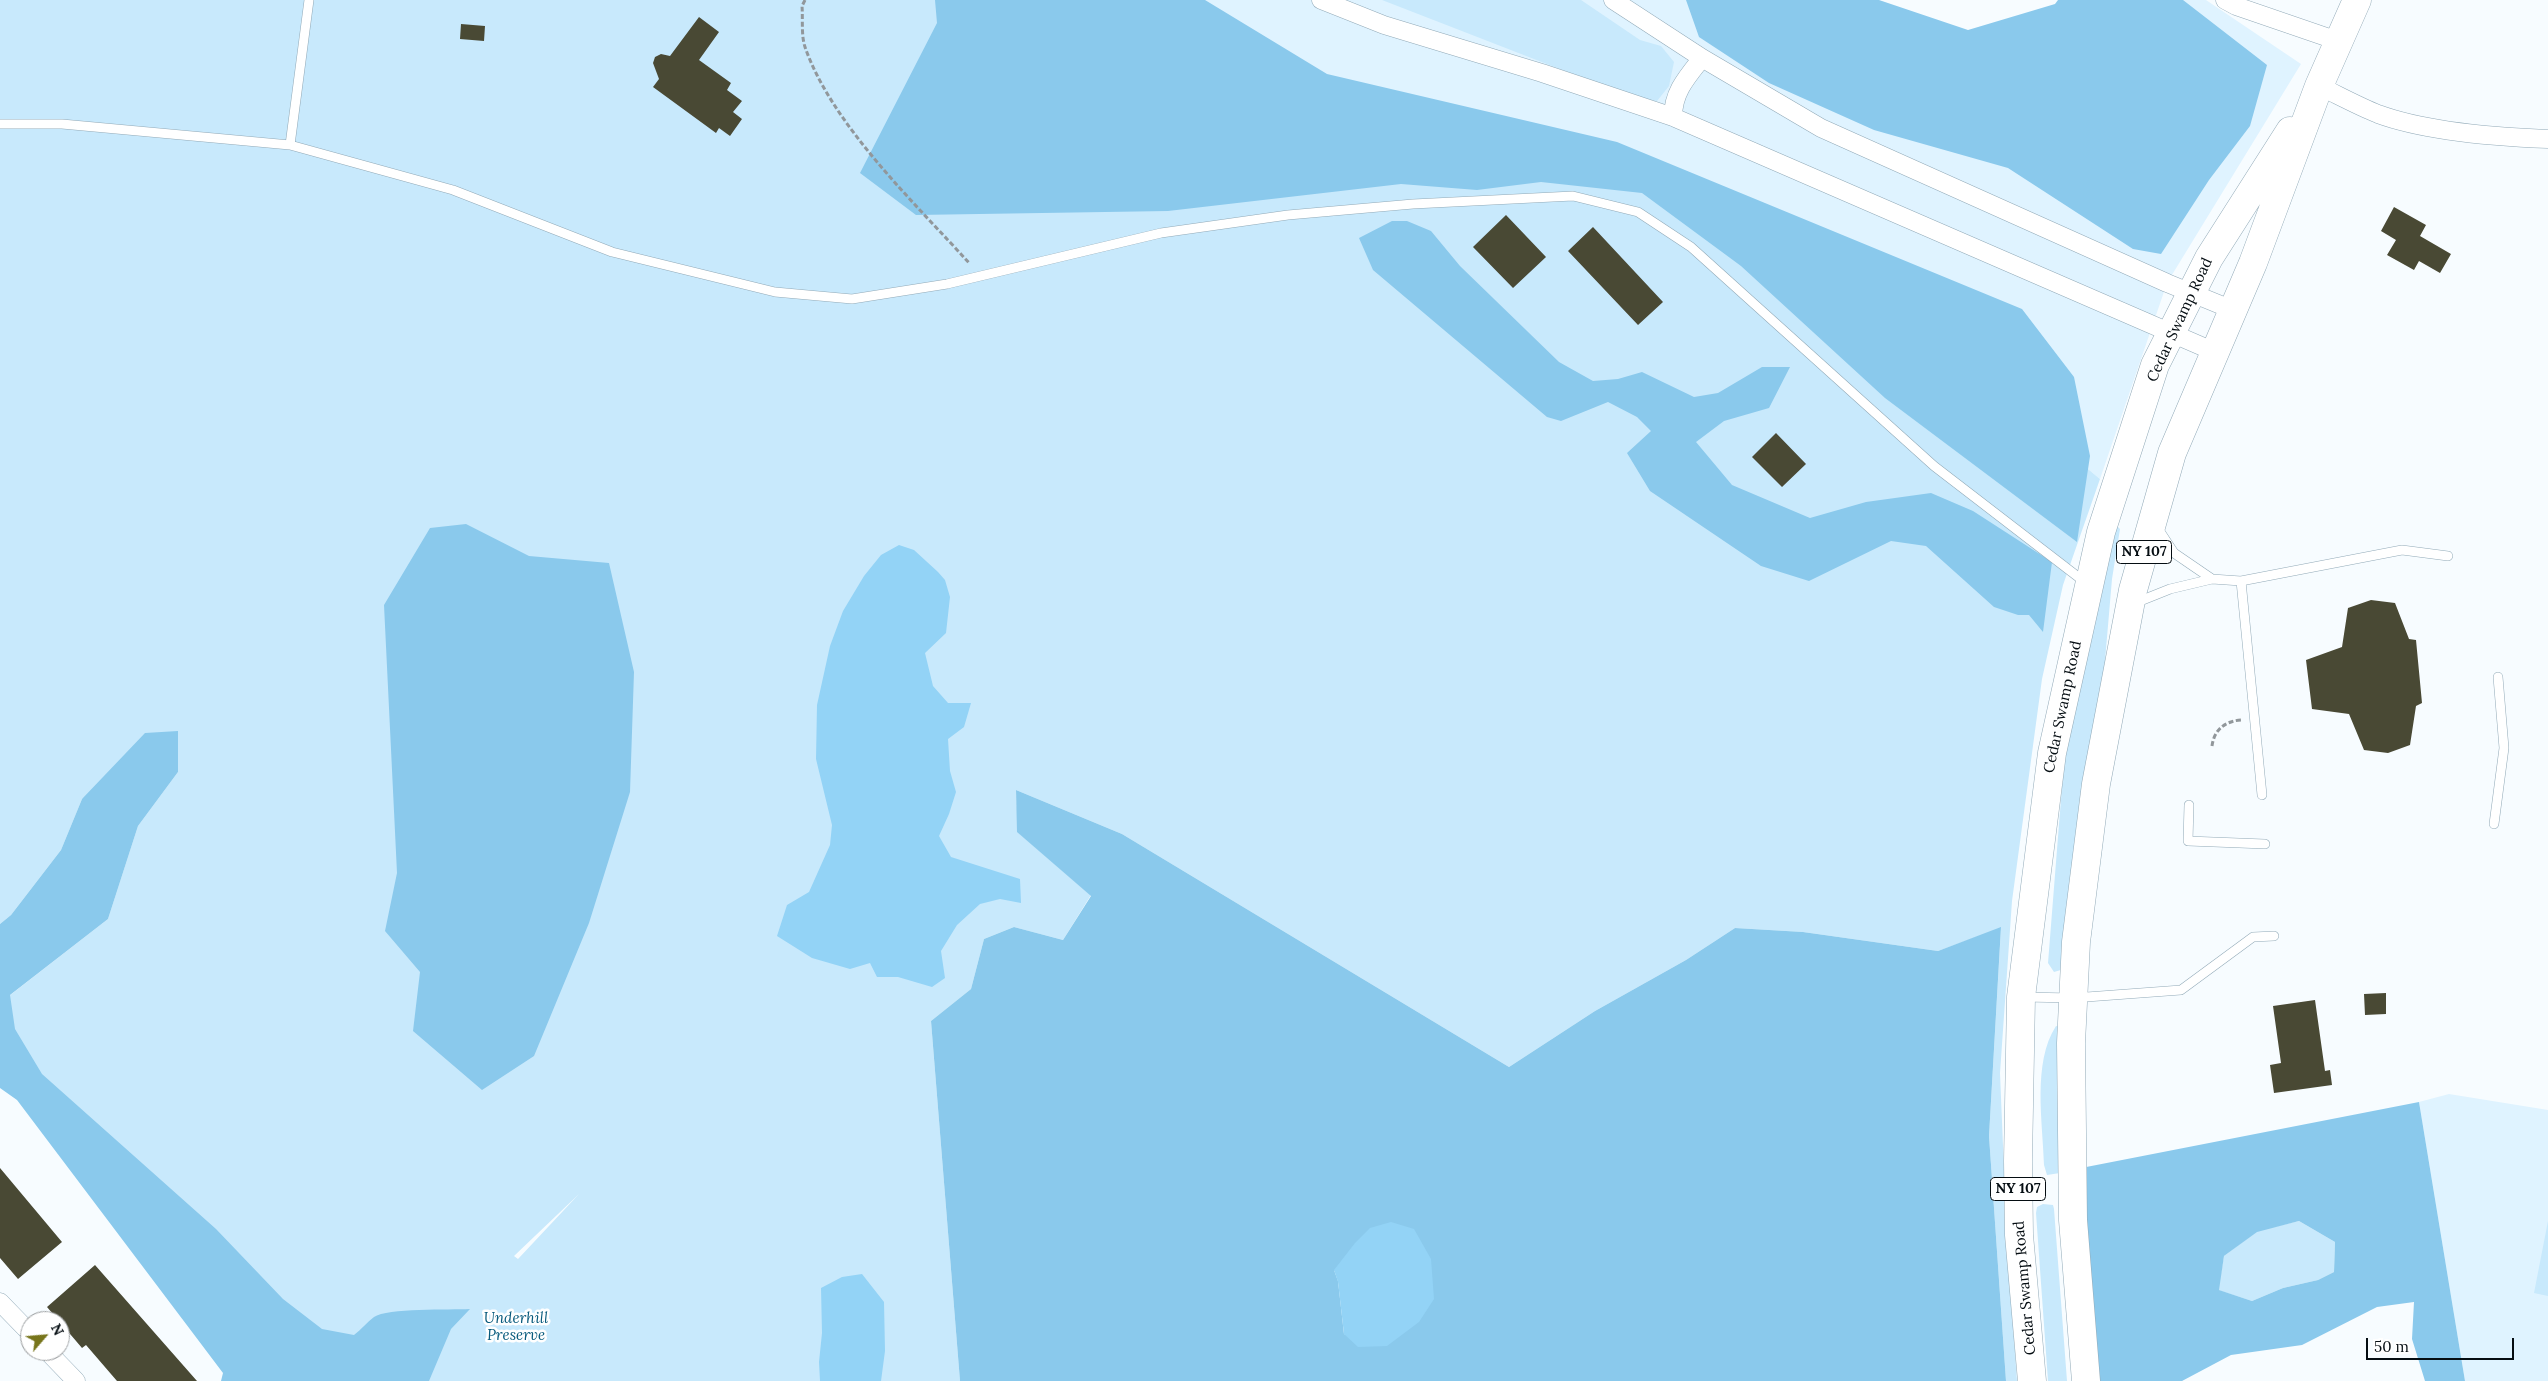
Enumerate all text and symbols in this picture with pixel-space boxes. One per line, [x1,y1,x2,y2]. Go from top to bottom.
street label: Cedar Swamp Road [2143,255,2217,385]
road number: NY 107 [2116,540,2172,564]
street label: Cedar Swamp Road [2040,639,2086,775]
road number: NY 107 [1990,1178,2046,1200]
street label: Cedar Swamp Road [2010,1220,2040,1356]
park label: Underhill Preserve [484,1310,548,1345]
north arrow [20,1311,70,1361]
text: N [47,1321,68,1339]
scale bar [2368,1328,2516,1360]
text: 50 m [2374,1337,2409,1356]

